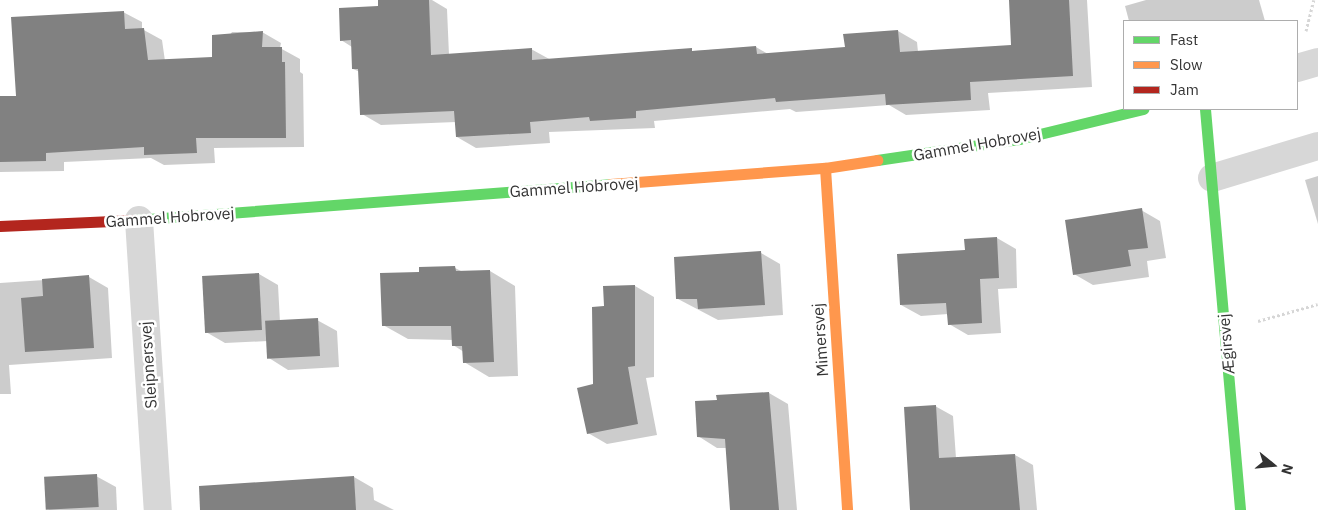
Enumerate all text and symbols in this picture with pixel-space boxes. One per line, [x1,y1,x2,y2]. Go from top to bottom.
legend [1123,20,1298,110]
text: Fast [1170,30,1198,49]
text: Slow [1170,55,1203,74]
text: Jam [1170,80,1199,99]
street label: Gammel Hobrovej [912,123,1042,165]
street label: Gammel Hobrovej [509,173,639,201]
street label: Gammel Hobrovej [105,203,235,231]
street label: Mimersvej [808,303,832,377]
street label: Ægirsvej [1214,313,1238,375]
street label: Sleipnersvej [135,321,161,409]
north arrow [1248,440,1298,490]
text: N [1277,462,1297,477]

